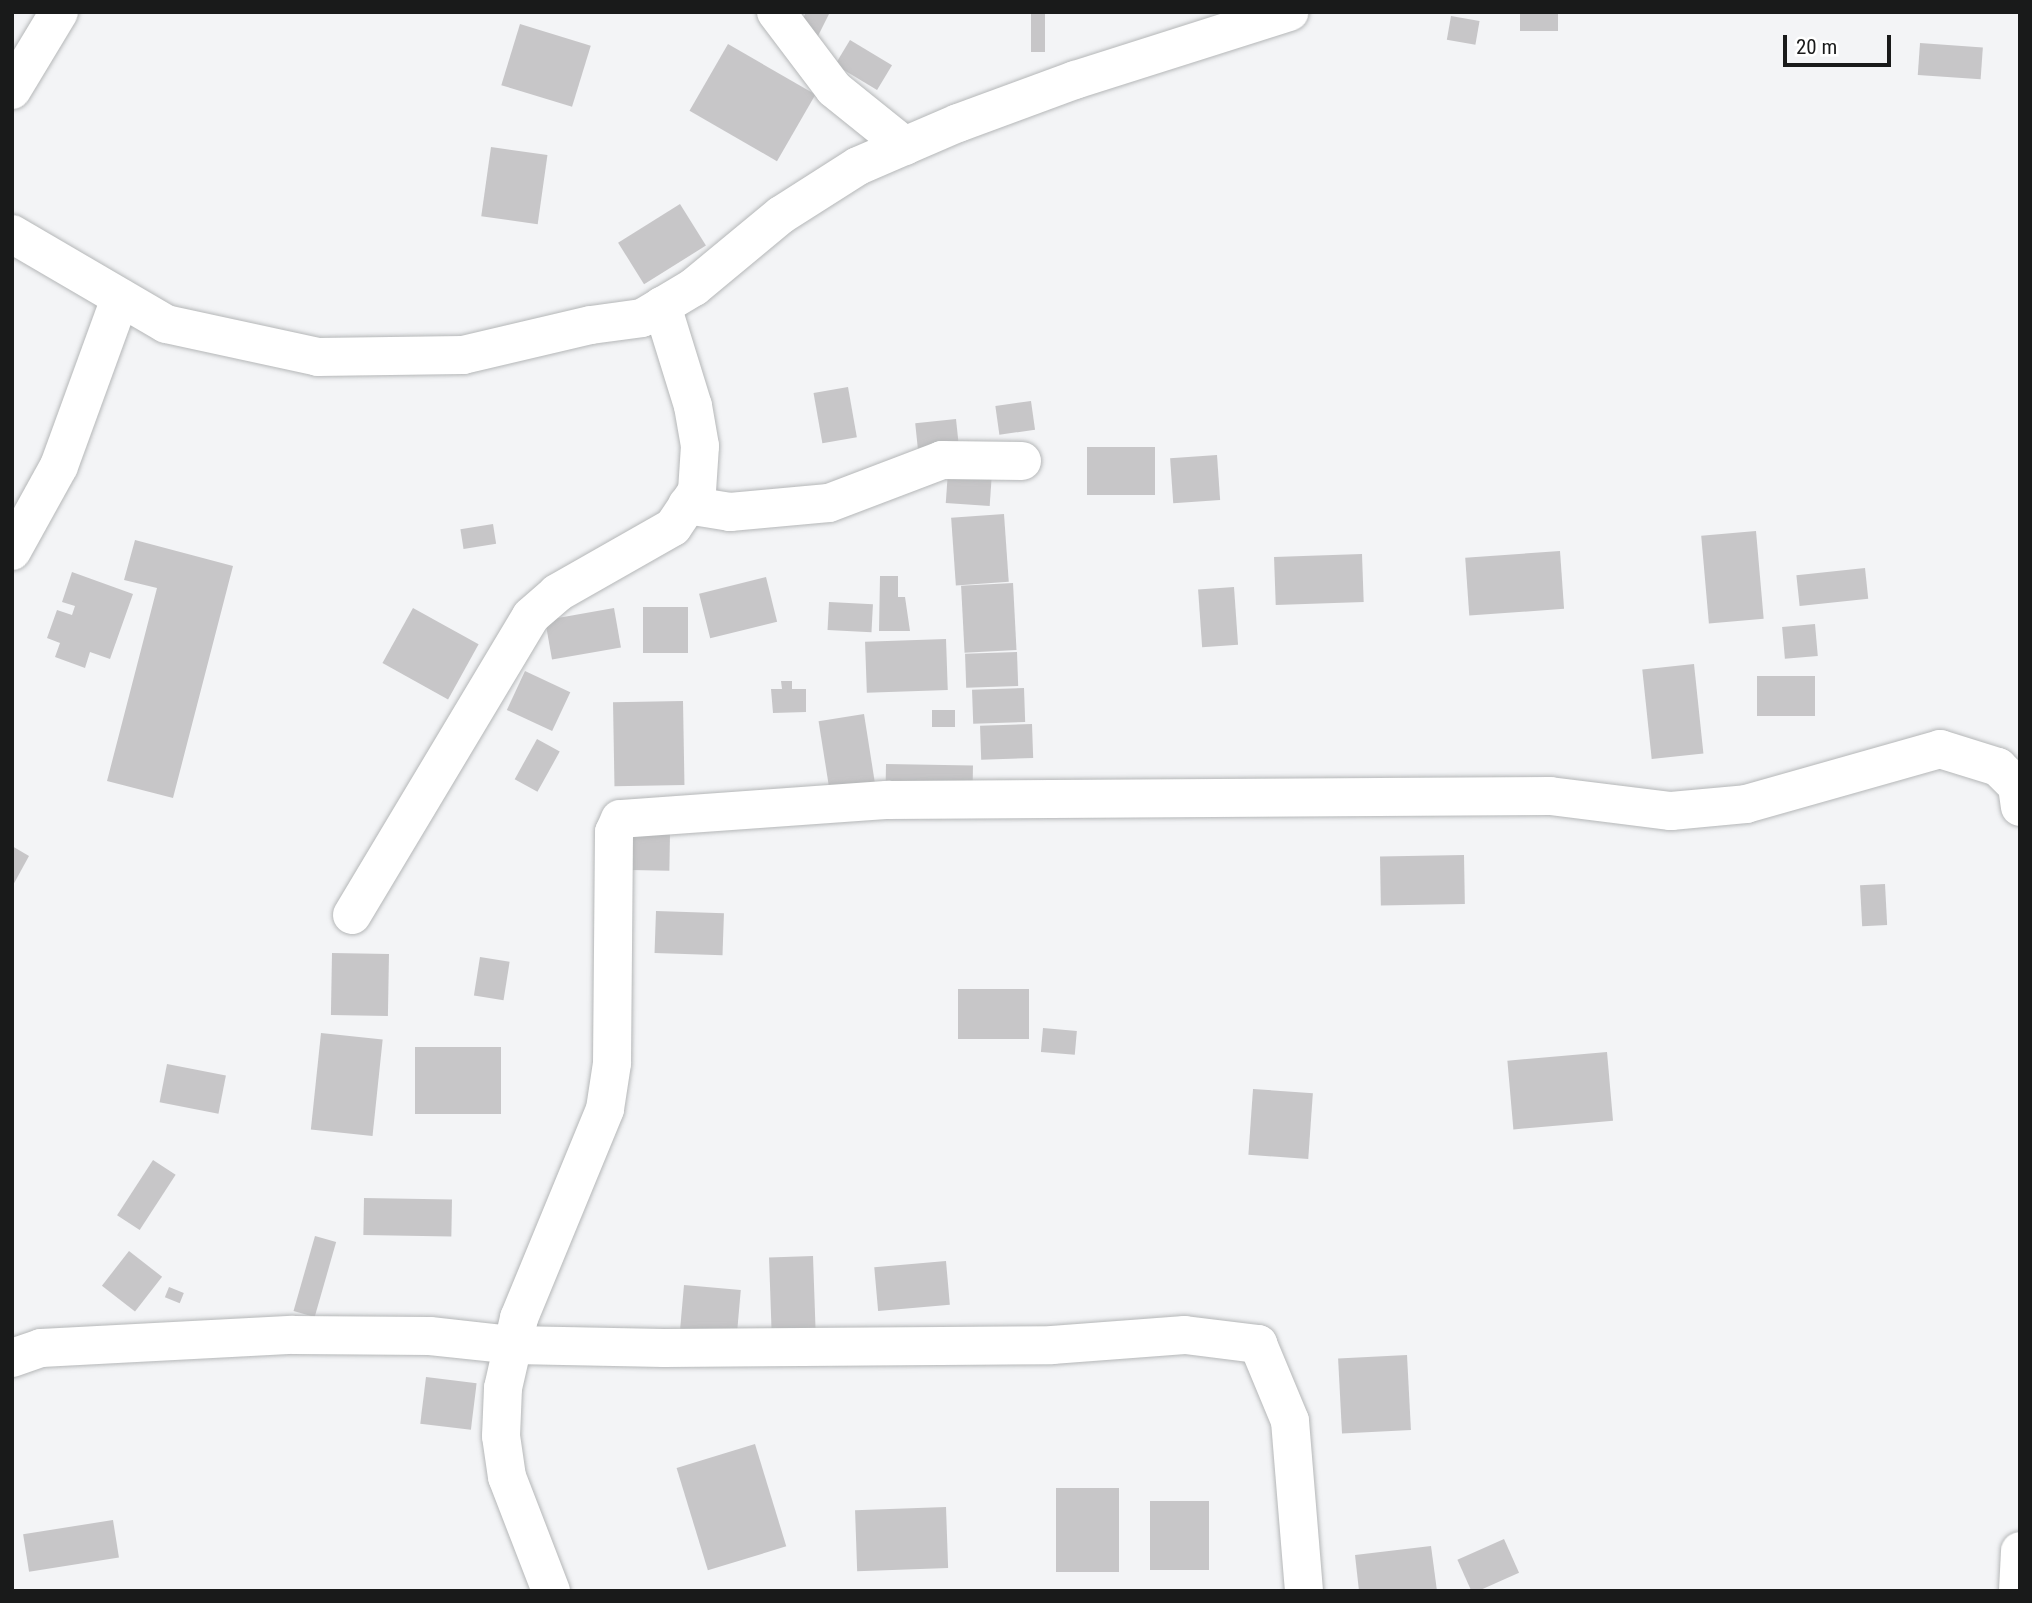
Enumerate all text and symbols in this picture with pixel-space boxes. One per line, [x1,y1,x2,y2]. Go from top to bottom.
scale bar [1787,21,1896,65]
text: 20 m [1796,35,1837,59]

